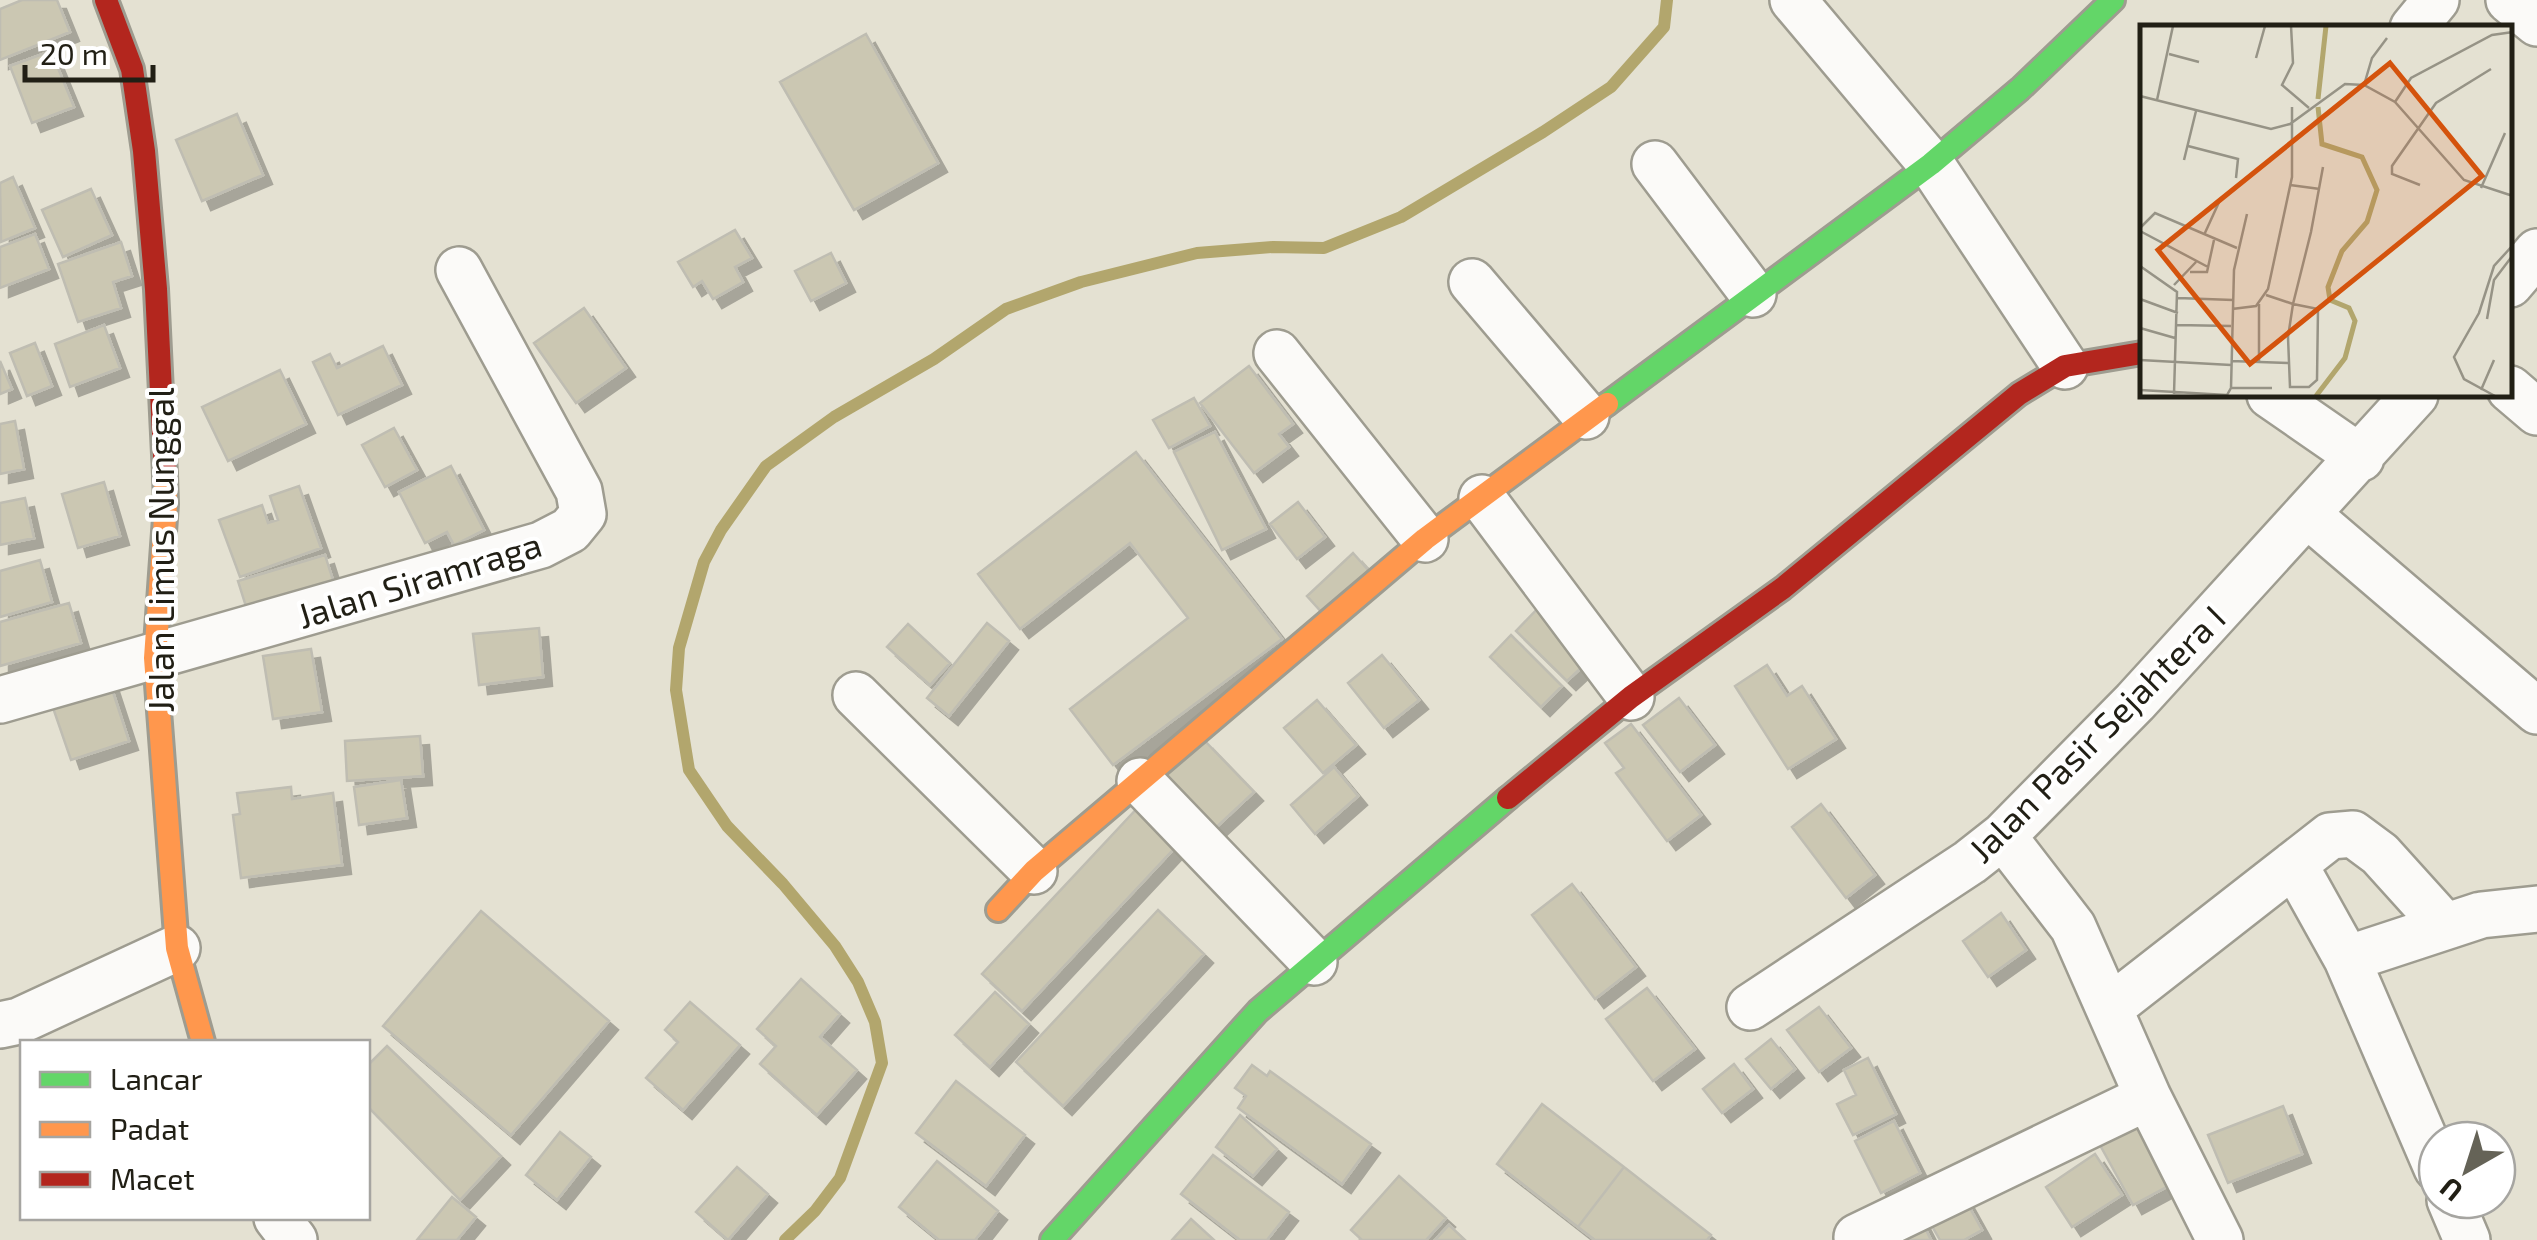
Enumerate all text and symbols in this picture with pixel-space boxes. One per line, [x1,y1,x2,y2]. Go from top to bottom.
scale bar [25,20,152,82]
inset map [2140,25,2512,398]
text: 20 m [40,35,108,71]
street label: Jalan Limus Nunggal [139,387,181,713]
street label: Jalan Siramraga [292,522,546,636]
street label: Jalan Pasir Sejahtera I [1959,596,2233,870]
legend [20,1040,370,1220]
text: Lancar [110,1060,203,1096]
text: Padat [110,1110,189,1146]
north arrow [2417,1120,2517,1220]
text: Macet [110,1160,195,1196]
text: U [2432,1171,2469,1209]

